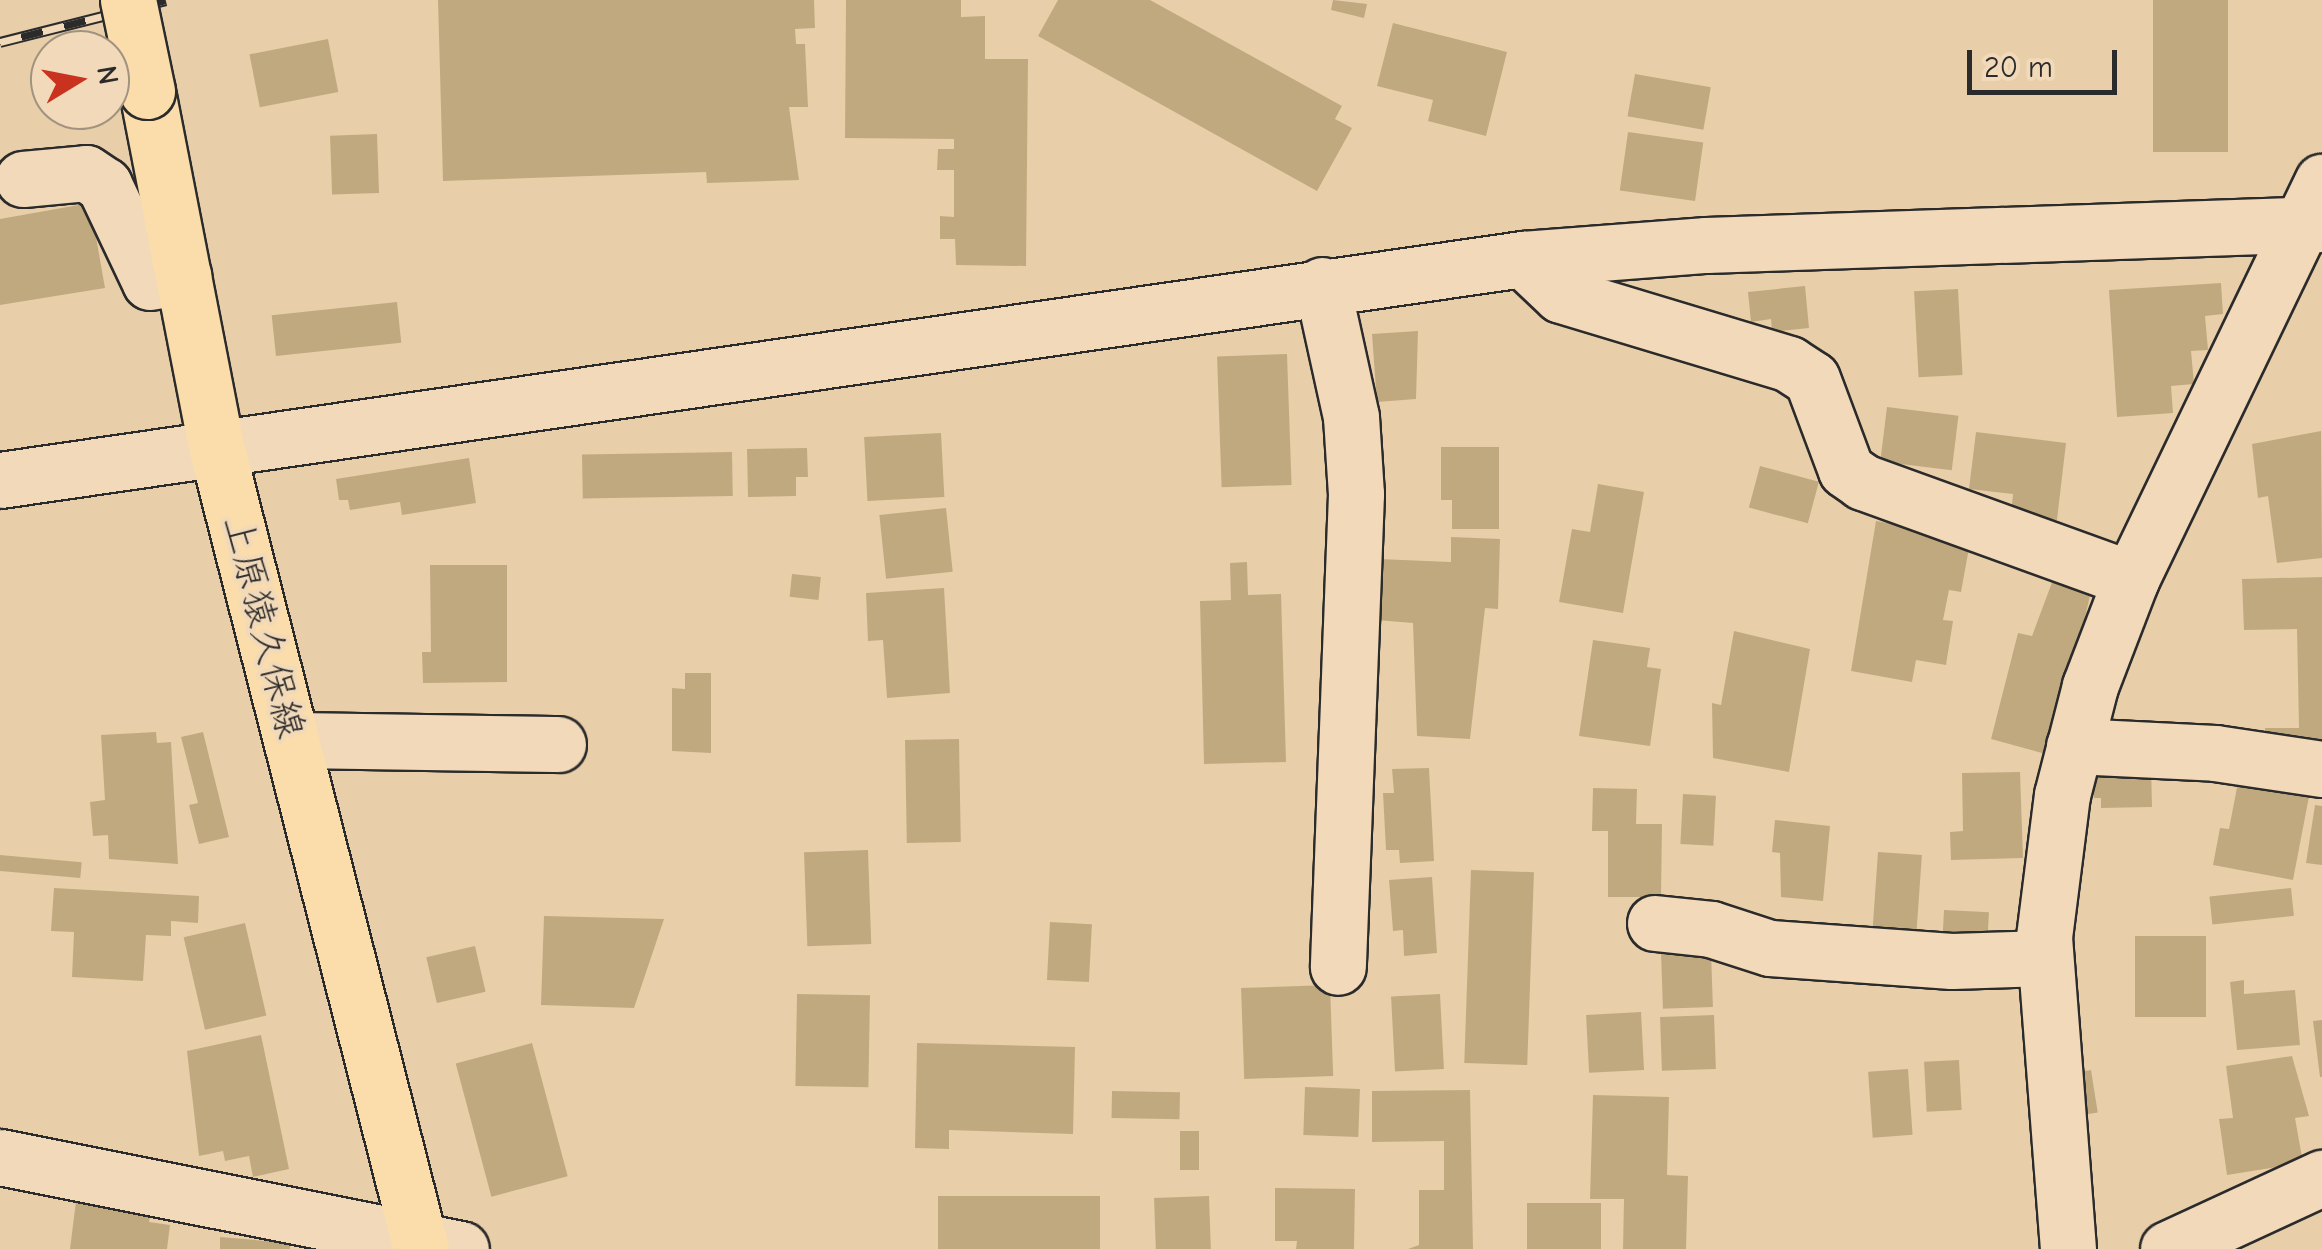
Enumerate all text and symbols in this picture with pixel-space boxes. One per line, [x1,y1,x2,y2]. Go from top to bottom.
north arrow [30,30,130,130]
scale bar [1972,30,2122,92]
text: 20 m [1984,50,2053,85]
text: N [90,63,125,87]
street label: 上原猿久保線 [213,511,313,743]

